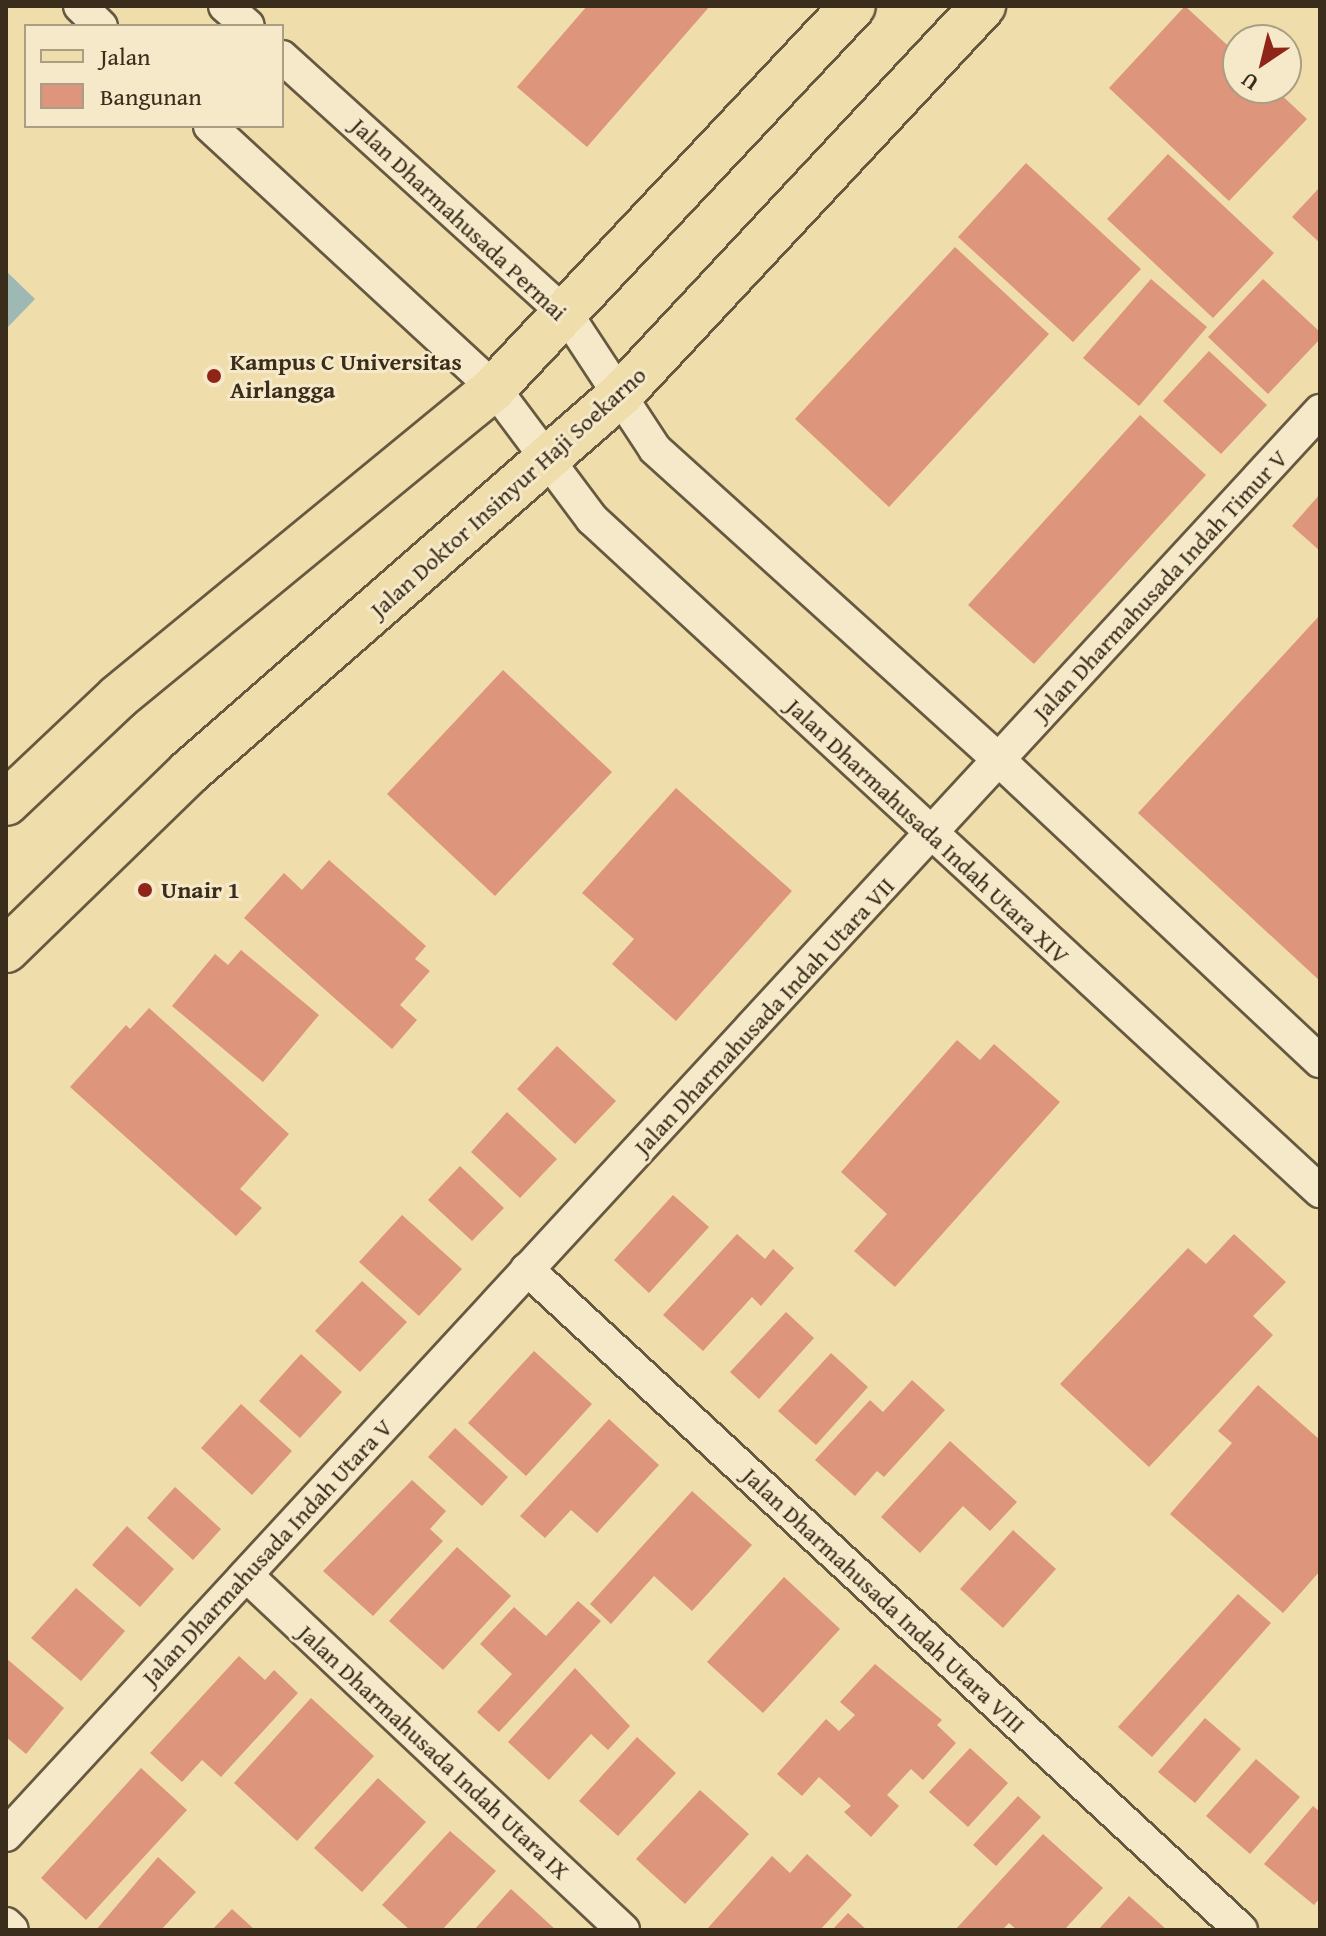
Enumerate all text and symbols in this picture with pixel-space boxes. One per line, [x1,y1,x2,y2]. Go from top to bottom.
legend [24,24,284,128]
north arrow [1222,24,1302,104]
text: Jalan [100,39,150,74]
text: U [1234,65,1265,99]
text: Bangunan [100,79,202,114]
street label: Jalan Dharmahusada Permai [345,111,573,327]
place label: Kampus C Universitas Airlangga [230,348,462,404]
street label: Jalan Doktor Insinyur Haji Soekarno [364,360,652,624]
marker: Kampus C Universitas Airlangga [205,367,223,385]
street label: Jalan Dharmahusada Indah Timur V [1027,443,1293,727]
street label: Jalan Dharmahusada Indah Utara XIV [781,692,1075,970]
street label: Jalan Dharmahusada Indah Utara VII [628,871,900,1161]
place label: Unair 1 [161,876,240,904]
marker: Unair 1 [136,881,154,899]
street label: Jalan Dharmahusada Indah Utara V [136,1413,398,1691]
street label: Jalan Dharmahusada Indah Utara VIII [737,1461,1031,1739]
street label: Jalan Dharmahusada Indah Utara IX [292,1618,576,1886]

